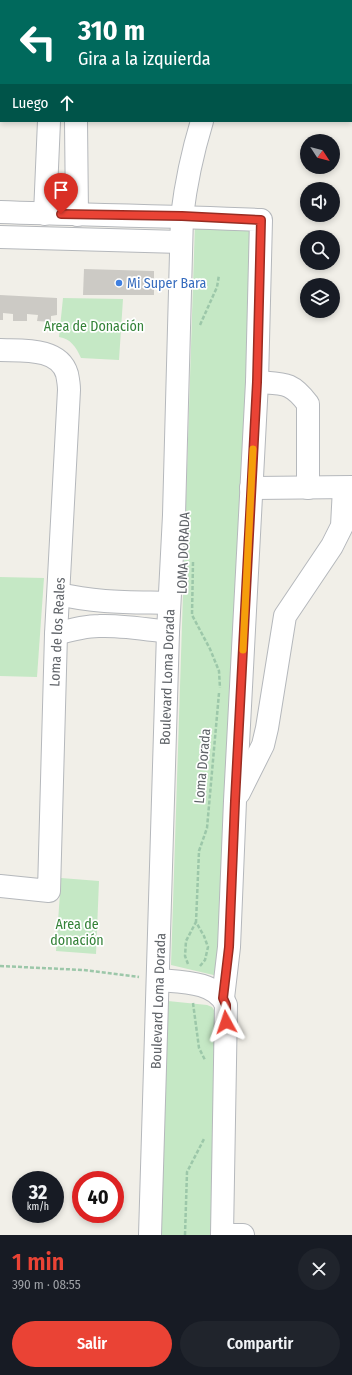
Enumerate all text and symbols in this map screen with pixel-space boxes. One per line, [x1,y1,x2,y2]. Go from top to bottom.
text: 310 m [78,14,145,47]
icon: left [12,16,64,68]
text: Gira a la izquierda [78,48,211,70]
icon: ahead [56,92,78,114]
text: Luego [12,94,48,112]
north arrow [300,134,340,174]
map controls [300,134,340,318]
pin [44,173,78,214]
icon: arrive [50,179,72,201]
button: sound [300,182,340,222]
button: search [300,230,340,270]
place label: Mi Super Bara [127,275,207,292]
marker: Mi Super Bara [114,278,124,288]
button: layers [300,278,340,318]
park label: Area de Donación [44,318,144,335]
street label: LOMA DORADA [174,511,193,594]
street label: Loma de los Reales [46,577,69,687]
street label: Boulevard Loma Dorada [157,608,178,745]
street label: Loma Dorada [191,728,214,804]
park label: Area de donación [50,916,104,949]
street label: Boulevard Loma Dorada [148,932,169,1069]
position arrow [205,1001,247,1043]
speed limit sign: 40 [72,1171,124,1223]
text: 32 [29,1180,47,1204]
text: km/h [27,1201,49,1213]
text: 1 min [12,1248,64,1276]
button: close [298,1248,340,1290]
text: 390 m · 08:55 [12,1277,81,1292]
button: Salir [12,1321,172,1367]
button: Compartir [180,1321,340,1367]

